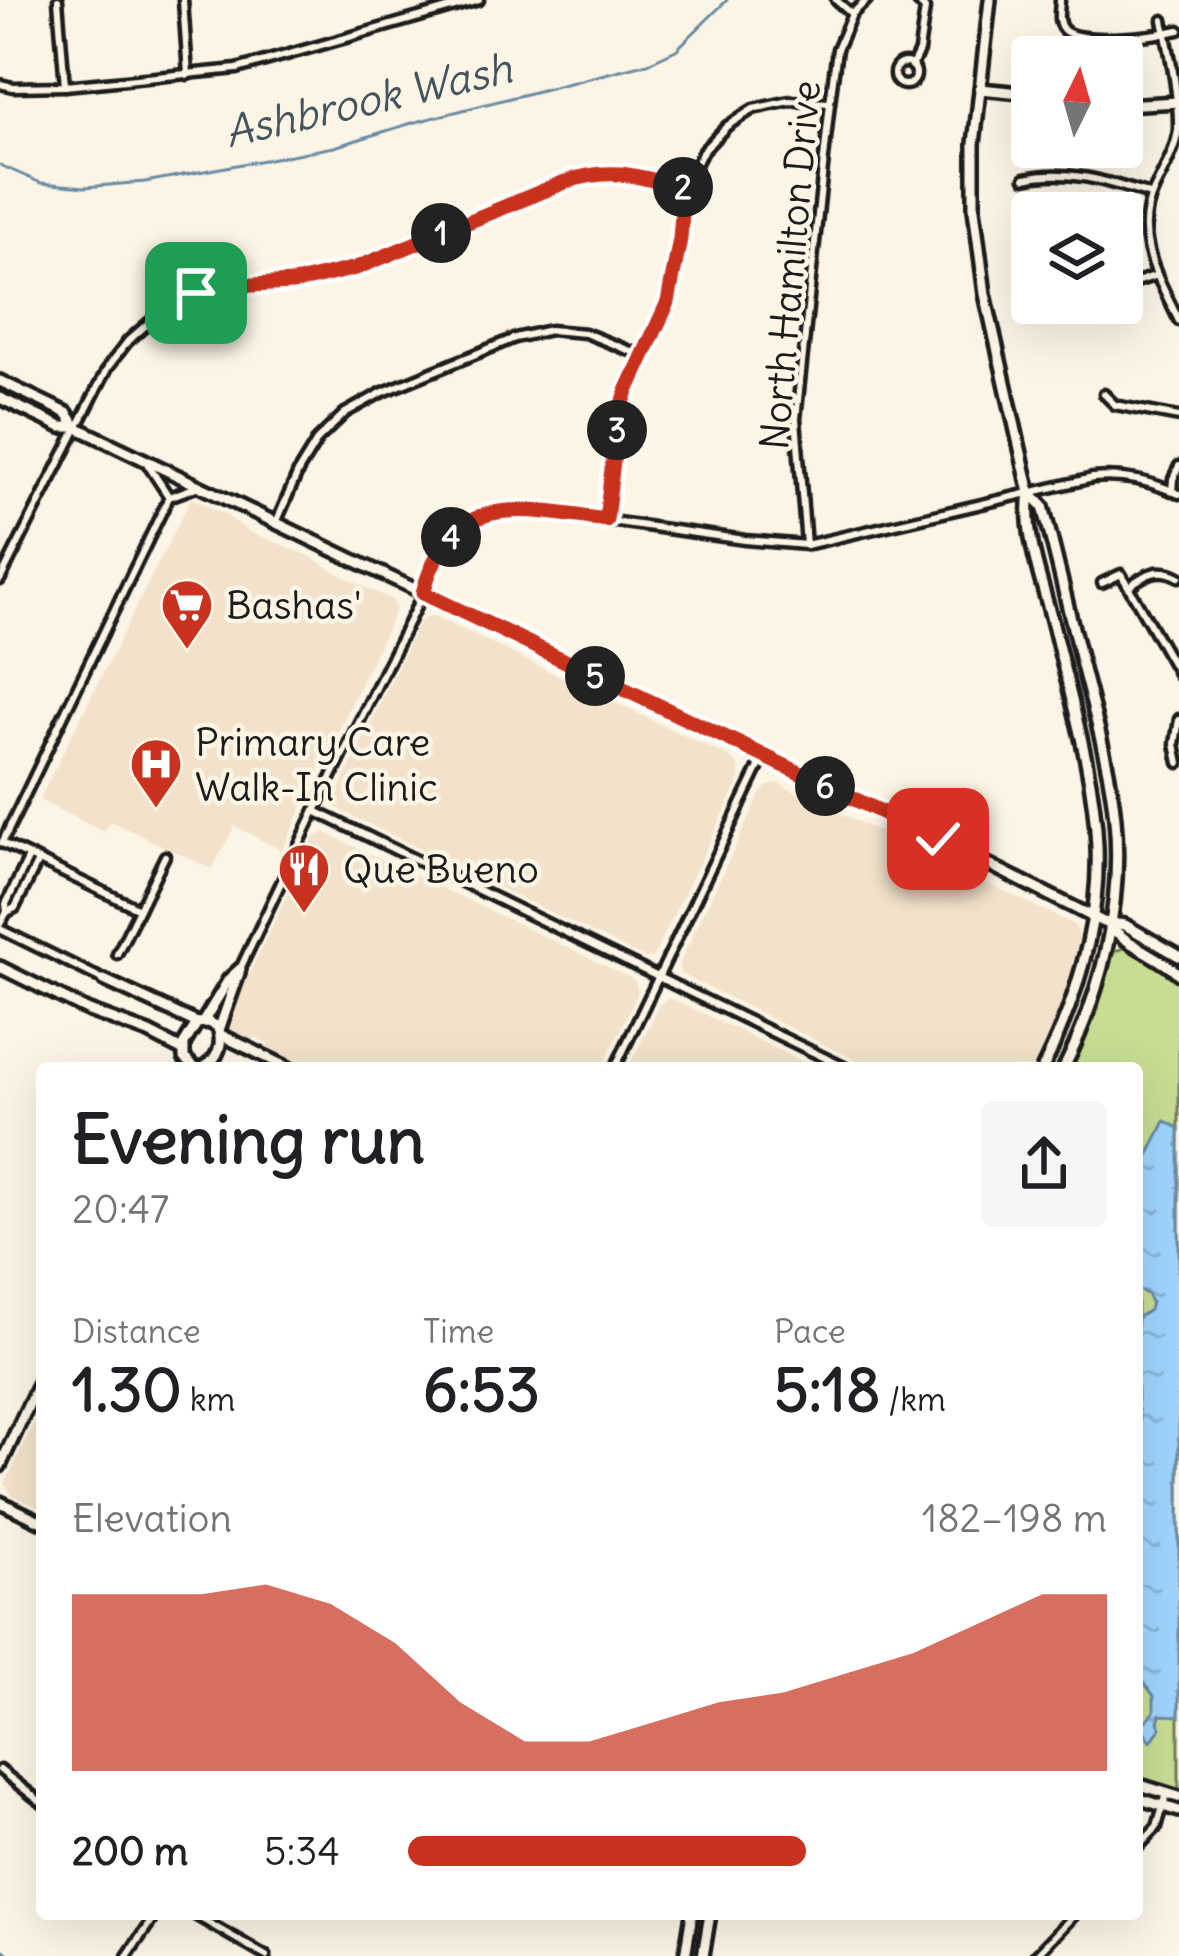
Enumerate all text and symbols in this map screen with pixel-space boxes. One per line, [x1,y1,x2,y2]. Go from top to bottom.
north arrow [1011,36,1143,168]
map controls [1011,36,1143,324]
water label: Ashbrook Wash [219,42,517,158]
street label: North Hamilton Drive [750,78,831,452]
pin: 2 [653,157,713,217]
text: 2 [674,166,692,208]
button: layers [1011,192,1143,324]
pin: 1 [411,203,471,263]
text: 1 [434,212,448,254]
pin [145,242,247,344]
icon: arrive [163,260,229,326]
pin: 3 [587,400,647,460]
text: 3 [608,409,626,451]
pin: 4 [421,507,481,567]
text: 4 [441,516,461,558]
supermarket icon: Bashas' [159,577,215,651]
place label: Bashas' [226,581,362,630]
pin: 5 [565,646,625,706]
text: 5 [586,655,604,697]
place label: Primary Care Walk-In Clinic [195,718,438,812]
hospital icon: Primary Care Walk-In Clinic [128,736,184,810]
pin: 6 [795,756,855,816]
text: 6 [815,765,835,807]
pin [887,788,989,890]
icon: check [905,806,971,872]
restaurant icon: Que Bueno [276,841,332,915]
place label: Que Bueno [343,845,539,894]
text: Evening run [72,1098,425,1181]
button: share [981,1101,1107,1227]
text: 20:47 [72,1185,169,1234]
text: Distance [72,1310,201,1352]
text: Time [423,1310,494,1352]
text: Pace [774,1310,846,1352]
text: 1.30 [72,1352,182,1427]
text: 6:53 [423,1352,540,1427]
text: 5:18 [774,1352,880,1427]
text: km [182,1378,235,1420]
text: /km [880,1378,946,1420]
text: Elevation [72,1494,232,1543]
text: 182–198 m [922,1494,1107,1543]
text: 200 m [72,1827,188,1876]
text: 5:34 [264,1827,340,1876]

